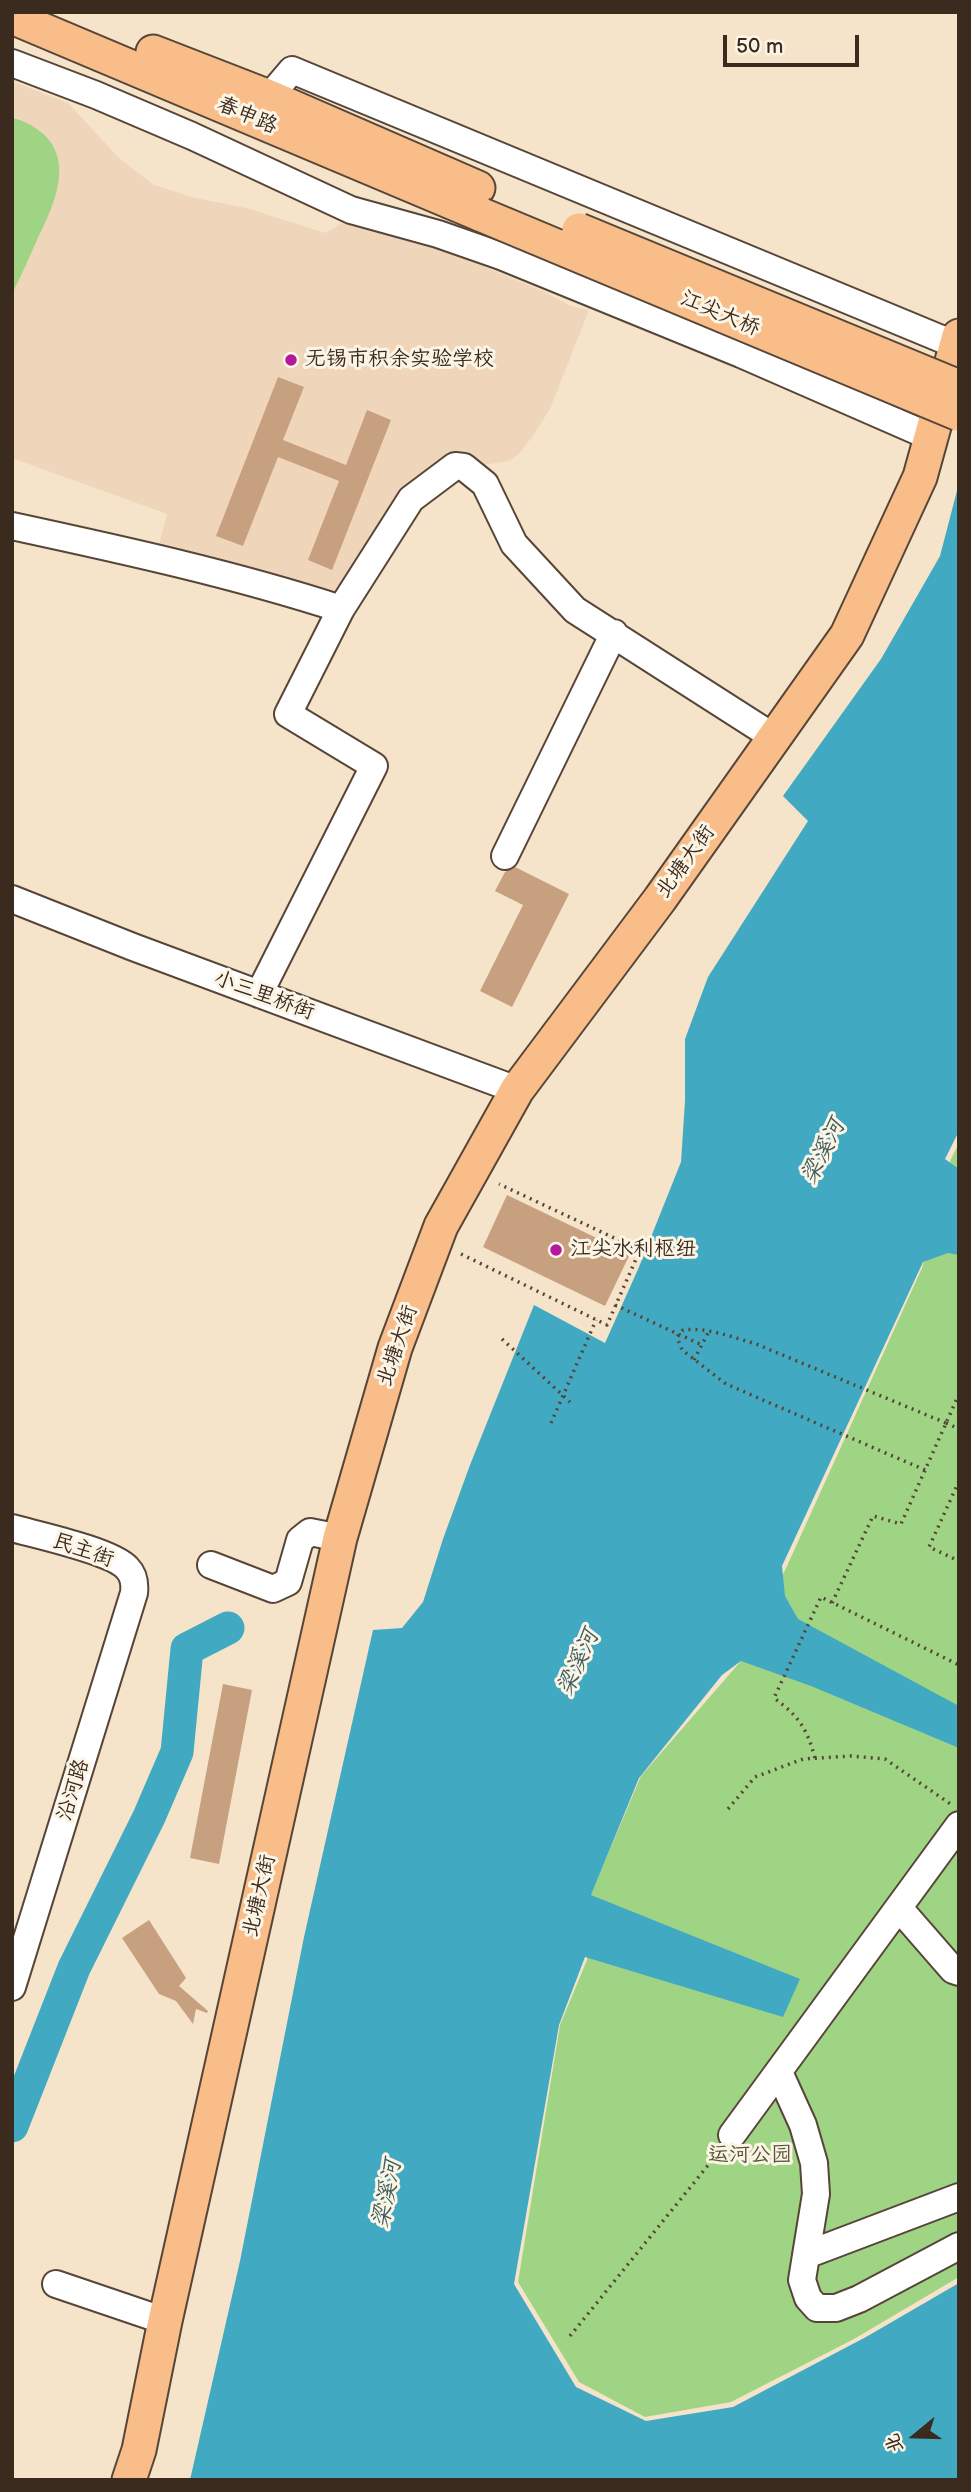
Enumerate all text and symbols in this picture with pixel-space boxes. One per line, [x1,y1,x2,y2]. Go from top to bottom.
scale bar [726,21,862,65]
text: 50 m [736,34,783,59]
street label: 春申路 [213,92,281,140]
street label: 江尖大桥 [676,286,764,342]
place label: 无锡市积余实验学校 [305,347,494,373]
marker: 无锡市积余实验学校 [283,352,299,368]
street label: 北塘大街 [651,821,721,903]
street label: 小三里桥街 [210,966,318,1026]
water label: 梁溪河 [796,1115,852,1189]
place label: 江尖水利枢纽 [570,1237,696,1263]
marker: 江尖水利枢纽 [548,1242,564,1258]
street label: 北塘大街 [372,1302,424,1390]
street label: 民主街 [49,1529,117,1573]
water label: 梁溪河 [552,1626,606,1700]
street label: 沿河路 [53,1756,95,1824]
street label: 北塘大街 [238,1852,282,1940]
park label: 运河公园 [708,2143,792,2169]
water label: 梁溪河 [368,2158,408,2230]
north arrow [880,2401,950,2471]
text: 北 [881,2430,909,2456]

